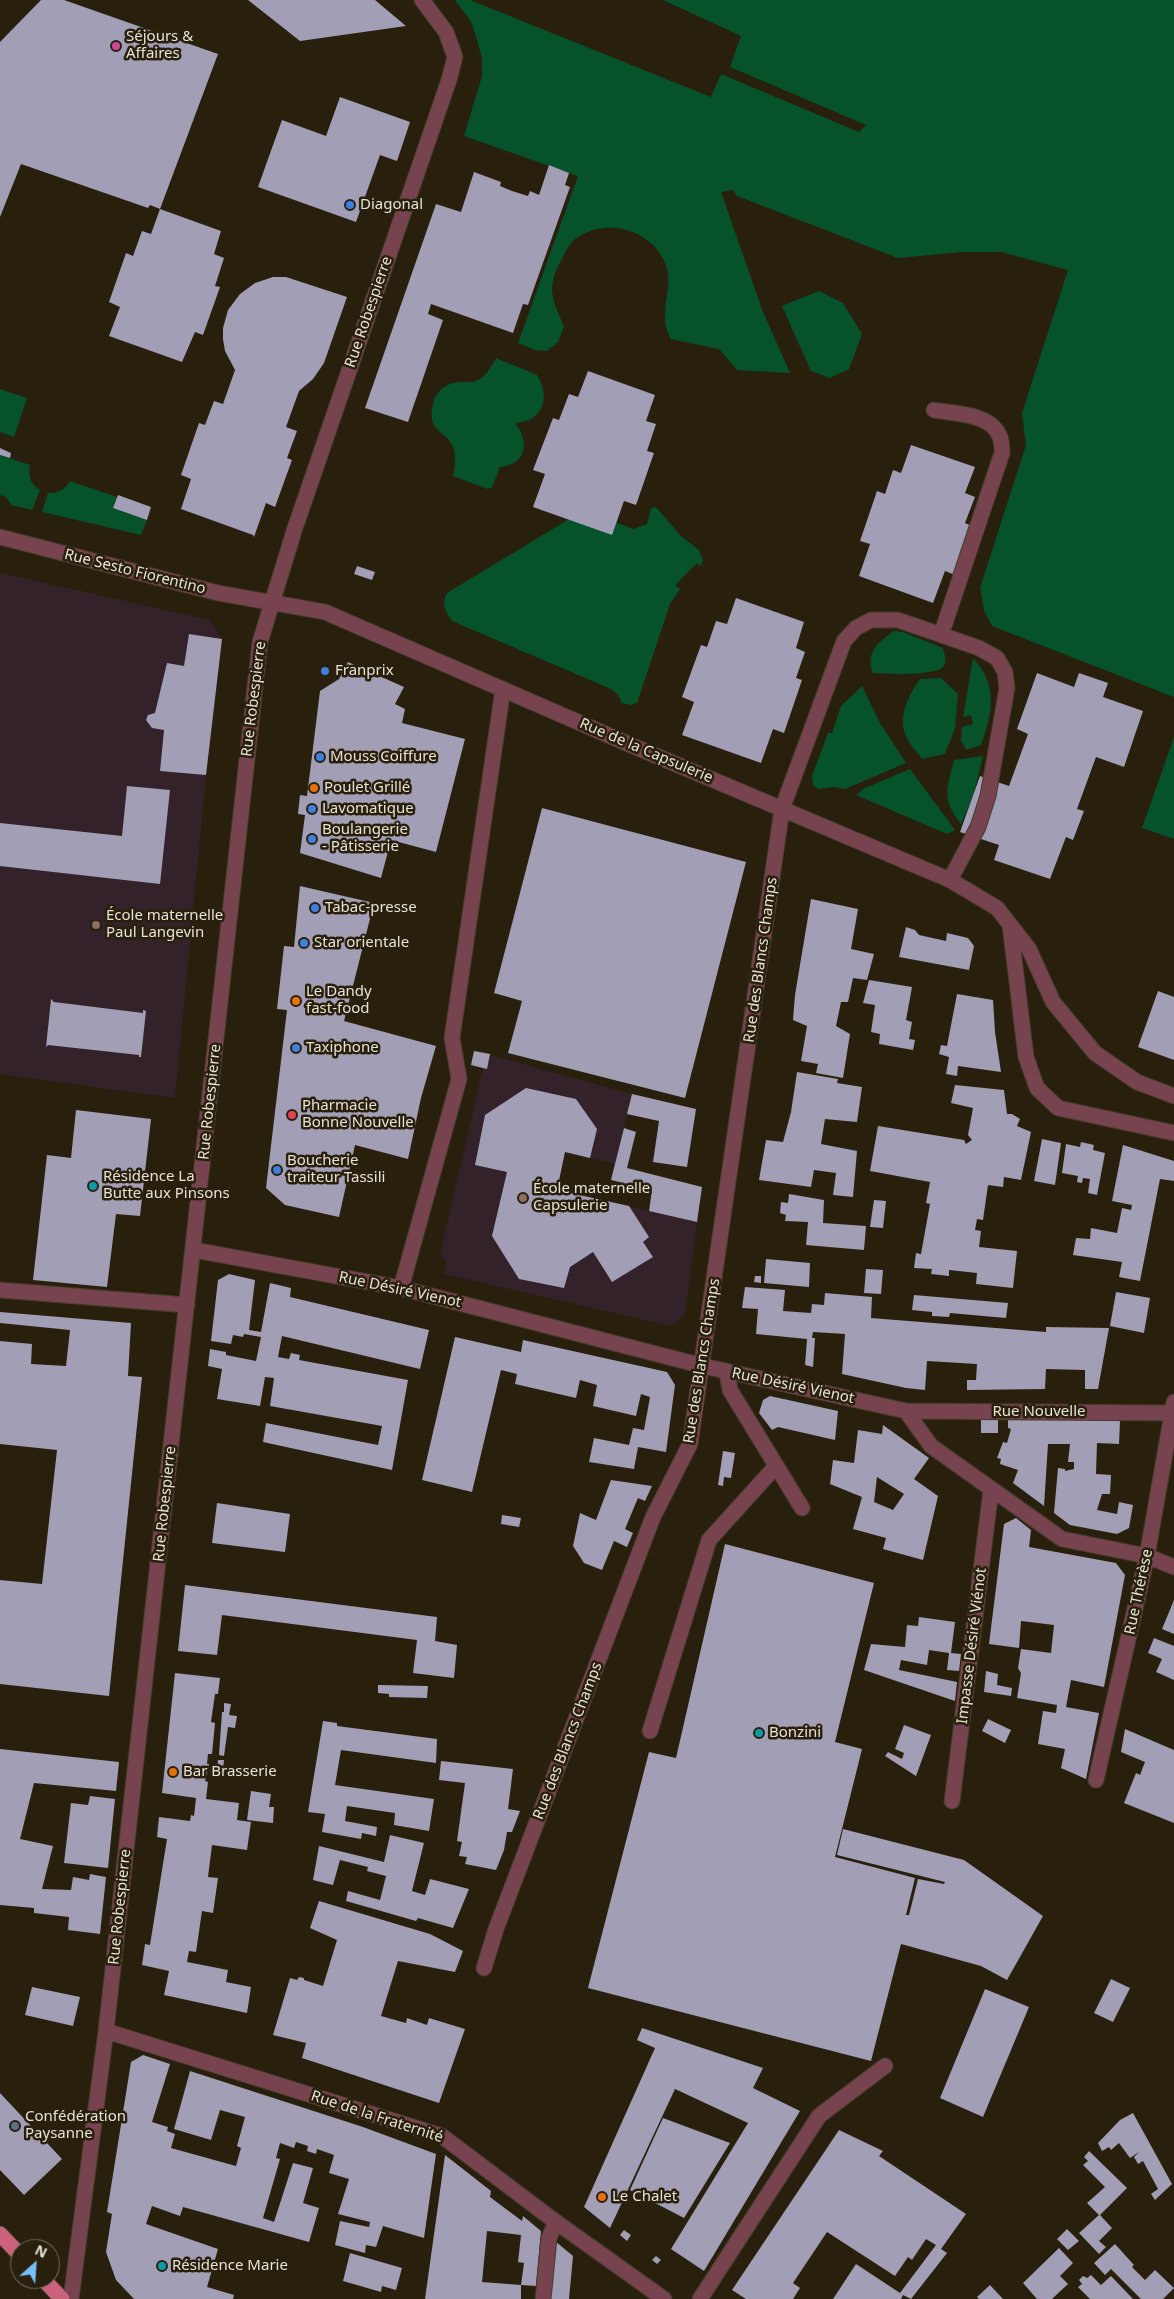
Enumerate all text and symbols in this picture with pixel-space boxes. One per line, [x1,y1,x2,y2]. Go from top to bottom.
place label: Séjours & Affaires [126,28,193,63]
marker: Séjours & Affaires [110,40,122,52]
place label: Diagonal [360,196,423,214]
marker: Diagonal [344,199,356,211]
street label: Rue Robespierre [342,254,396,370]
street label: Rue Sesto Fiorentino [62,546,208,598]
street label: Rue Robespierre [238,640,270,758]
place label: Franprix [335,662,394,680]
marker: Franprix [319,665,331,677]
street label: Rue de la Capsulerie [577,715,715,787]
place label: Mouss Coiffure [330,748,437,766]
marker: Mouss Coiffure [314,751,326,763]
place label: Poulet Grillé [324,779,410,797]
marker: Poulet Grillé [308,782,320,794]
place label: Lavomatique [322,800,414,818]
marker: Lavomatique [306,803,318,815]
place label: Boulangerie - Pâtisserie [322,821,408,856]
marker: Boulangerie - Pâtisserie [306,833,318,845]
street label: Rue des Blancs Champs [740,876,782,1044]
place label: Tabac-presse [325,899,417,917]
marker: Tabac-presse [309,902,321,914]
place label: École maternelle Paul Langevin [106,907,223,942]
marker: École maternelle Paul Langevin [90,919,102,931]
place label: Star orientale [314,934,409,952]
marker: Star orientale [298,937,310,949]
place label: Le Dandy fast-food [306,983,372,1018]
marker: Le Dandy fast-food [290,995,302,1007]
place label: Taxiphone [306,1039,379,1057]
marker: Taxiphone [290,1042,302,1054]
street label: Rue Robespierre [195,1043,225,1161]
place label: Pharmacie Bonne Nouvelle [302,1097,414,1132]
marker: Pharmacie Bonne Nouvelle [286,1109,298,1121]
place label: Boucherie traiteur Tassili [287,1152,385,1187]
marker: Boucherie traiteur Tassili [271,1164,283,1176]
place label: Résidence La Butte aux Pinsons [103,1168,230,1203]
marker: Résidence La Butte aux Pinsons [87,1180,99,1192]
place label: École maternelle Capsulerie [533,1180,650,1215]
marker: École maternelle Capsulerie [517,1192,529,1204]
street label: Rue Désiré Vienot [337,1268,463,1312]
street label: Rue des Blancs Champs [680,1277,724,1445]
street label: Rue Désiré Vienot [730,1364,856,1408]
street label: Rue Nouvelle [993,1403,1085,1421]
street label: Rue Robespierre [150,1445,180,1563]
street label: Rue Thérèse [1121,1548,1157,1636]
street label: Impasse Désiré Viénot [953,1567,991,1725]
street label: Rue des Blancs Champs [530,1660,606,1822]
place label: Bonzini [769,1724,821,1742]
marker: Bonzini [753,1727,765,1739]
place label: Bar Brasserie [183,1763,277,1781]
marker: Bar Brasserie [167,1766,179,1778]
street label: Rue Robespierre [105,1848,135,1966]
street label: Rue de la Fraternité [309,2087,445,2147]
place label: Confédération Paysanne [25,2108,126,2143]
marker: Confédération Paysanne [9,2120,21,2132]
place label: Le Chalet [612,2188,677,2206]
marker: Le Chalet [596,2191,608,2203]
north arrow [10,2239,60,2289]
text: N [32,2240,51,2262]
place label: Résidence Marie [172,2257,288,2275]
marker: Résidence Marie [156,2260,168,2272]

